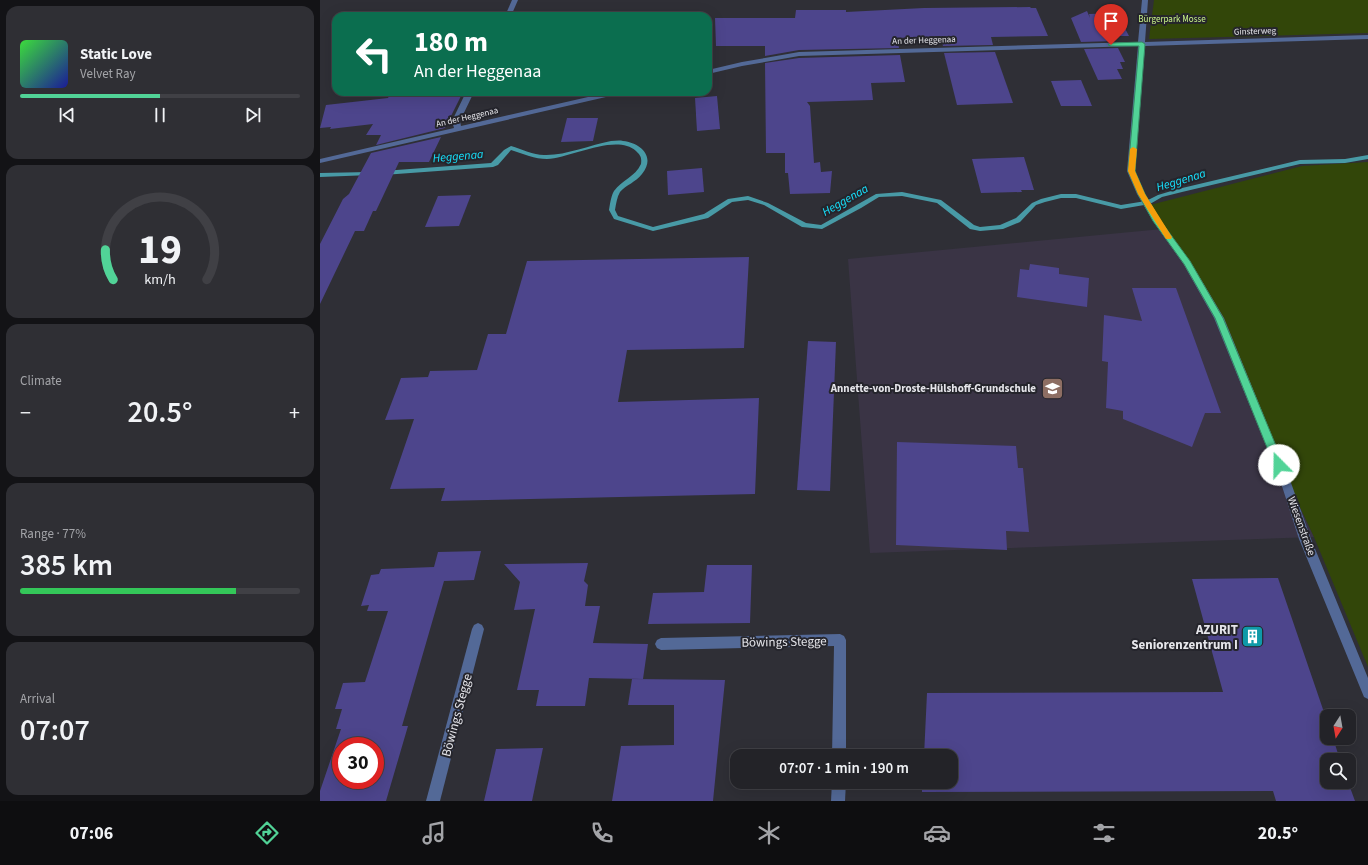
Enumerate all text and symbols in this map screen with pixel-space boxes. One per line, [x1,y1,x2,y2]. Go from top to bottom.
pin [1094,4,1128,45]
icon: arrive [1100,10,1122,32]
park label: Bürgerpark Mosse [1138,13,1206,26]
text: 180 m [414,22,488,62]
street label: Ginsterweg [1234,24,1277,39]
icon: left [348,28,400,80]
street label: An der Heggenaa [892,33,956,48]
text: Static Love [80,44,152,65]
text: An der Heggenaa [414,59,541,84]
text: Velvet Ray [80,65,136,83]
icon: previous [56,104,78,126]
icon: pause [149,104,171,126]
icon: next [242,104,264,126]
street label: An der Heggenaa [435,104,500,131]
water label: Heggenaa [432,146,485,167]
water label: Heggenaa [1154,165,1208,196]
water label: Heggenaa [819,180,872,221]
text: 19 [138,219,182,279]
text: km/h [144,268,176,289]
text: Climate [20,372,62,390]
school or university icon: Annette-von-Droste-Hülshoff-Grundschule [1039,375,1065,401]
place label: Annette-von-Droste-Hülshoff-Grundschule [830,381,1036,396]
text: 20.5° [128,391,192,434]
text: − [20,397,31,429]
text: + [289,397,300,429]
position arrow [1258,444,1300,486]
street label: Wiesenstraße [1284,495,1319,558]
text: Range · 77% [20,525,86,543]
text: 385 km [20,544,113,587]
place label: AZURIT Seniorenzentrum I [1131,621,1238,654]
building icon: AZURIT Seniorenzentrum I [1240,623,1266,649]
street label: Böwings Stegge [741,632,827,652]
street label: Böwings Stegge [437,672,477,759]
text: Arrival [20,690,55,708]
text: 07:07 [20,709,90,752]
north arrow [1320,709,1356,745]
map controls [1320,709,1356,789]
speed limit sign: 30 [332,737,384,789]
button: search [1320,753,1356,789]
text: 07:07 · 1 min · 190 m [779,758,909,779]
icon: directions [253,819,281,847]
icon: music [420,819,448,847]
icon: phone [588,819,616,847]
icon: climate [755,819,783,847]
icon: car [923,819,951,847]
icon: filters [1090,819,1118,847]
text: 07:06 [70,821,113,846]
text: 20.5° [1258,821,1298,846]

